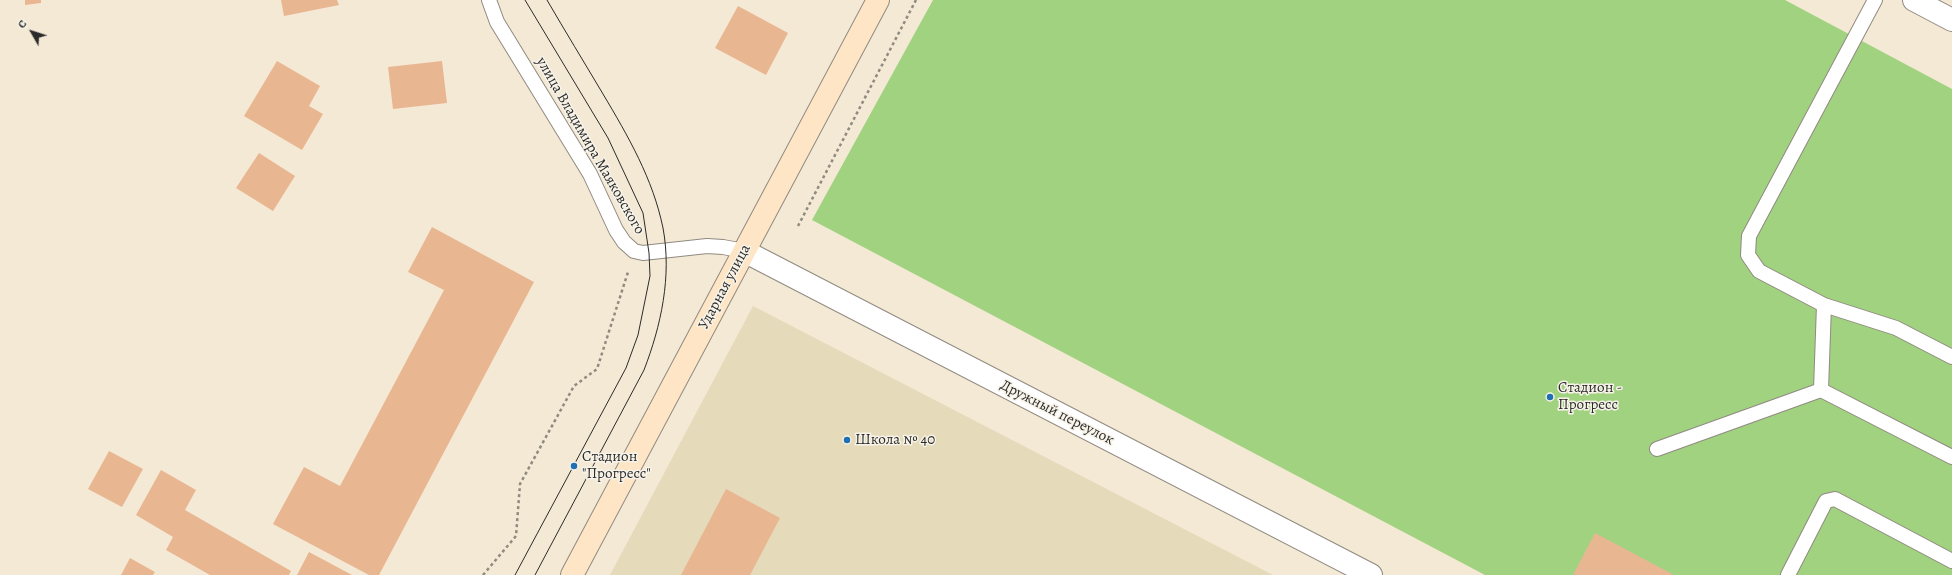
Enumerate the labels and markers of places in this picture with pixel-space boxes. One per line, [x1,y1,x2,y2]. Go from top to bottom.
place label: Стадион - Прогресс [1558,379,1622,414]
marker: Стадион - Прогресс [1545,392,1555,402]
place label: Школа № 40 [855,431,935,449]
marker: Школа № 40 [842,435,852,445]
place label: Стадион "Прогресс" [582,448,651,483]
marker: Стадион "Прогресс" [569,461,579,471]

